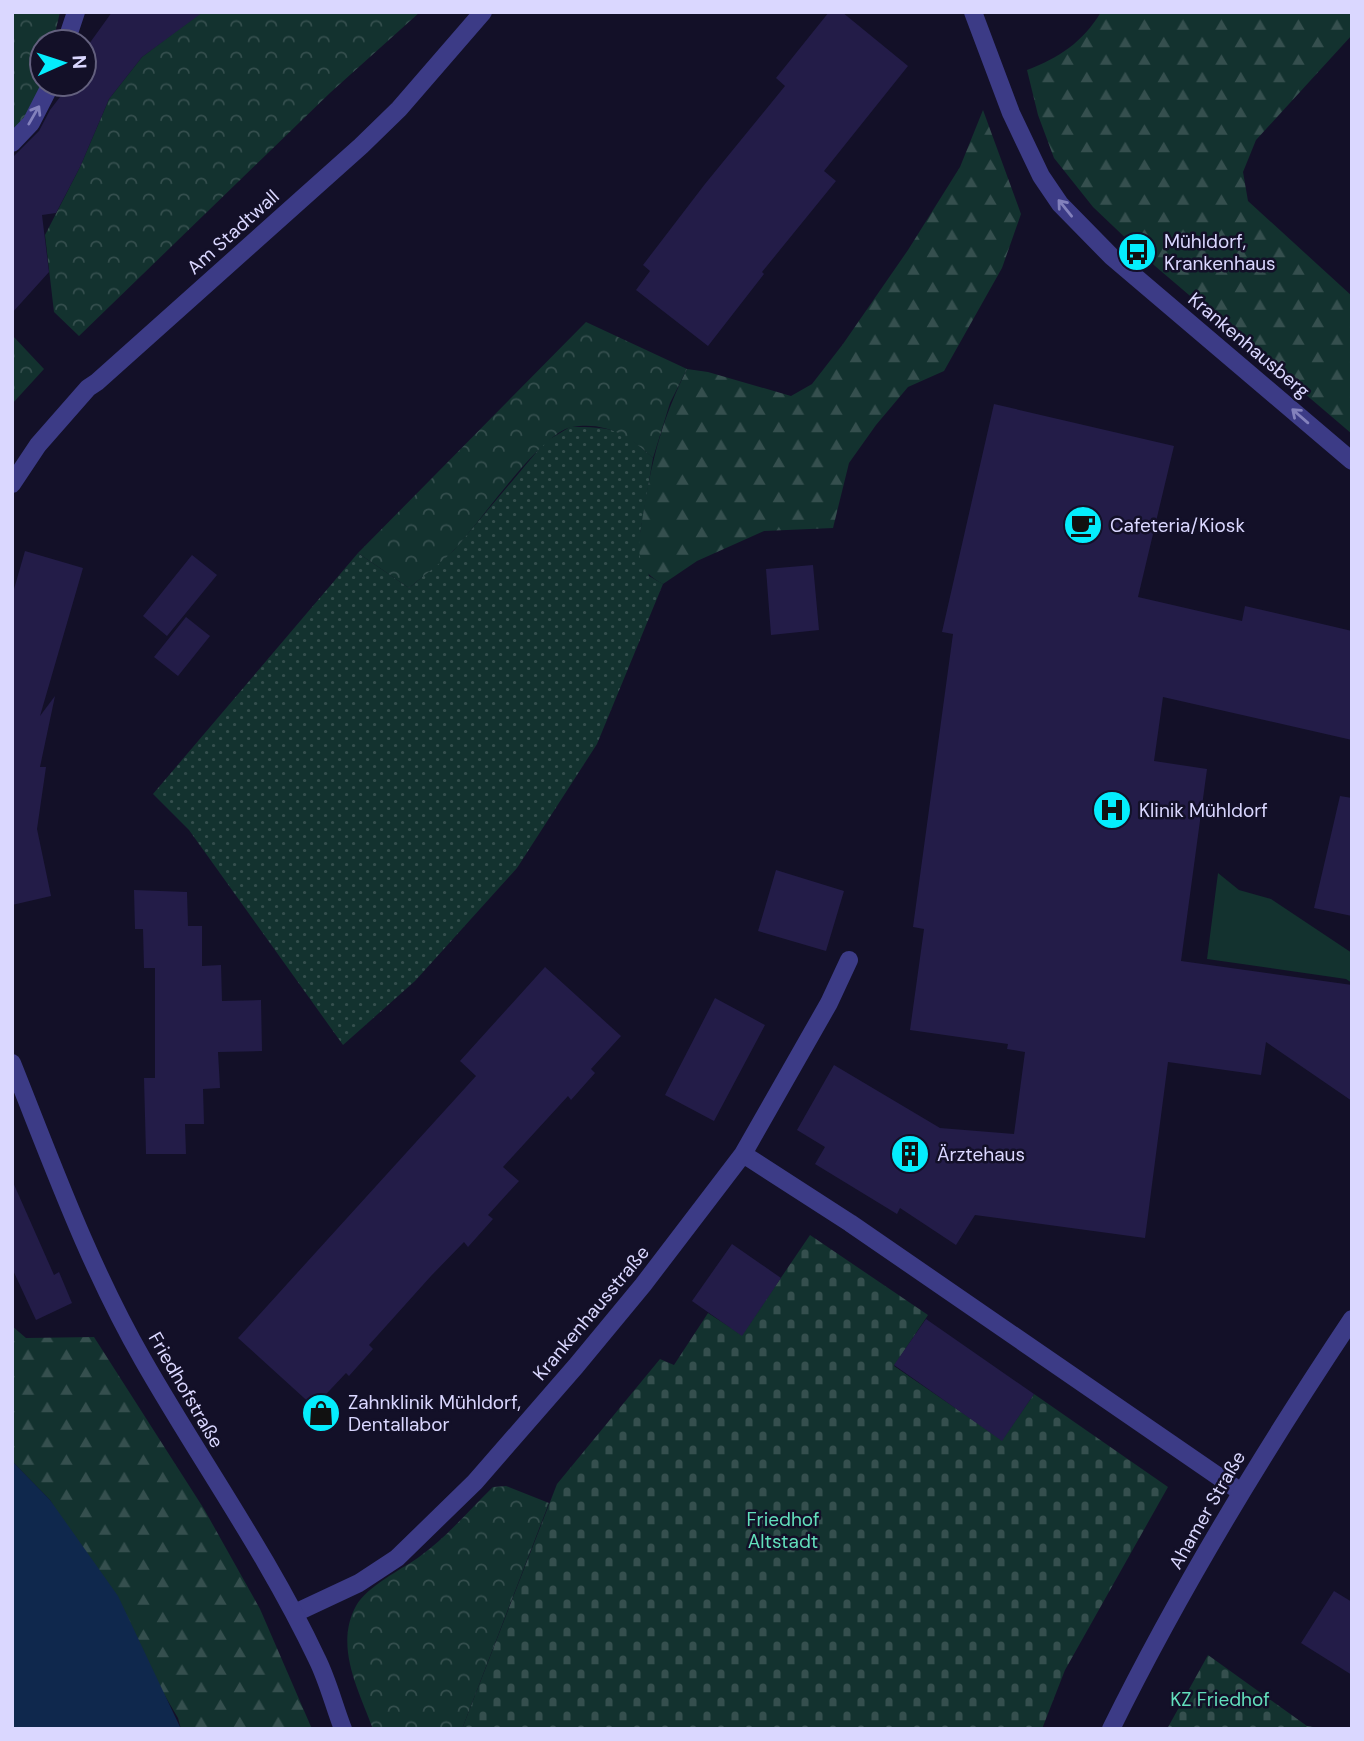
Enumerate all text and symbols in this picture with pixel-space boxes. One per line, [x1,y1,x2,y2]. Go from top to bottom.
north arrow [28,28,98,98]
text: N [67,55,92,70]
one-way arrow [27,106,41,126]
street label: Am Stadtwall [182,184,284,280]
one-way arrow [1057,200,1072,218]
place label: Mühldorf, Krankenhaus [1164,229,1276,276]
bus stop icon: Mühldorf, Krankenhaus [1116,231,1158,273]
street label: Krankenhausberg [1183,287,1315,404]
one-way arrow [1291,408,1309,424]
cafe icon: Cafeteria/Kiosk [1062,504,1104,546]
place label: Cafeteria/Kiosk [1110,513,1245,538]
hospital icon: Klinik Mühldorf [1091,789,1133,831]
place label: Klinik Mühldorf [1139,798,1268,823]
building icon: Ärztehaus [889,1133,931,1175]
place label: Ärztehaus [937,1142,1025,1167]
street label: Krankenhausstraße [527,1240,655,1386]
street label: Friedhofstraße [143,1328,229,1452]
place label: Zahnklinik Mühldorf, Dentallabor [348,1390,521,1437]
shop icon: Zahnklinik Mühldorf, Dentallabor [300,1392,342,1434]
street label: Ahamer Straße [1163,1446,1251,1574]
park label: Friedhof Altstadt [746,1507,820,1554]
park label: KZ Friedhof [1170,1687,1270,1712]

